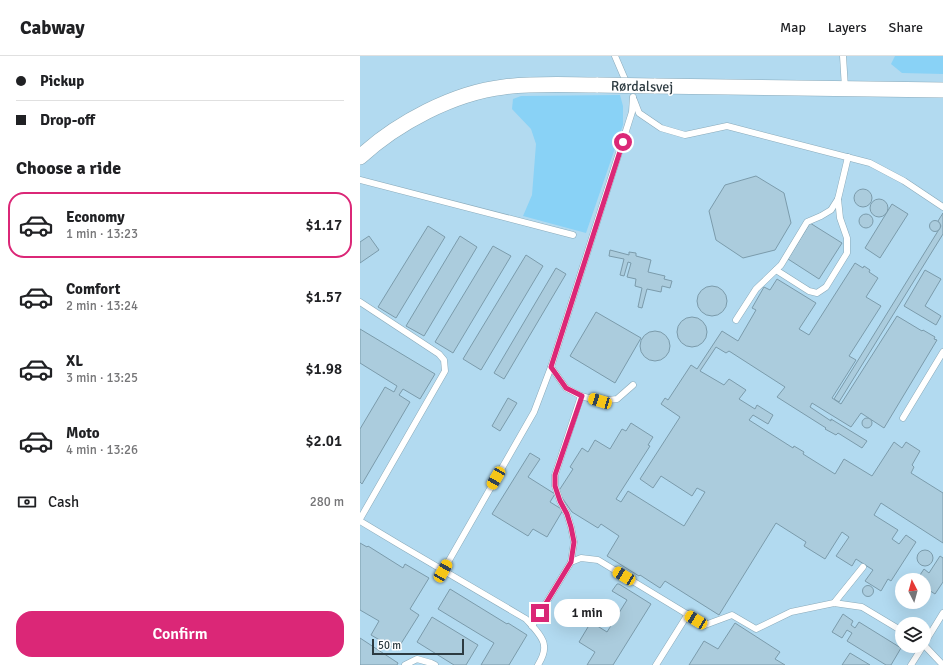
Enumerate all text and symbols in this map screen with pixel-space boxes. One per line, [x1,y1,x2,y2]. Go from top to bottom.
text: Cabway [20,16,85,40]
text: Map [780,19,806,36]
text: Layers [828,19,867,36]
text: Share [889,19,923,36]
text: Pickup [40,72,84,90]
street label: Rørdalsvej [611,77,673,96]
text: Drop-off [40,111,95,129]
route start [614,133,632,151]
text: Choose a ride [16,157,121,179]
icon: car [18,207,54,243]
text: Economy [66,208,125,226]
text: $1.17 [305,216,342,234]
text: 1 min · 13:23 [66,226,138,242]
icon: car [18,279,54,315]
text: Comfort [66,280,120,298]
text: $1.57 [305,288,342,306]
text: 2 min · 13:24 [66,298,138,314]
icon: car [18,351,54,387]
text: XL [66,352,83,370]
text: $1.98 [305,360,342,378]
text: 3 min · 13:25 [66,370,138,386]
car [587,392,613,410]
icon: car [18,423,54,459]
text: Moto [66,424,100,442]
text: $2.01 [305,432,342,450]
text: 4 min · 13:26 [66,442,138,458]
car [485,465,507,491]
icon: cash [16,491,38,513]
text: Cash [48,493,79,511]
text: 280 m [310,494,344,510]
car [432,558,454,584]
car [611,565,637,587]
north arrow [895,573,931,609]
map controls [895,573,931,653]
callout: 1 min [554,599,620,627]
route end [531,604,549,622]
text: 1 min [571,605,603,621]
car [683,609,709,631]
button: Confirm [16,611,344,657]
button: layers [895,617,931,653]
scale bar [372,637,464,656]
text: 50 m [378,639,401,652]

